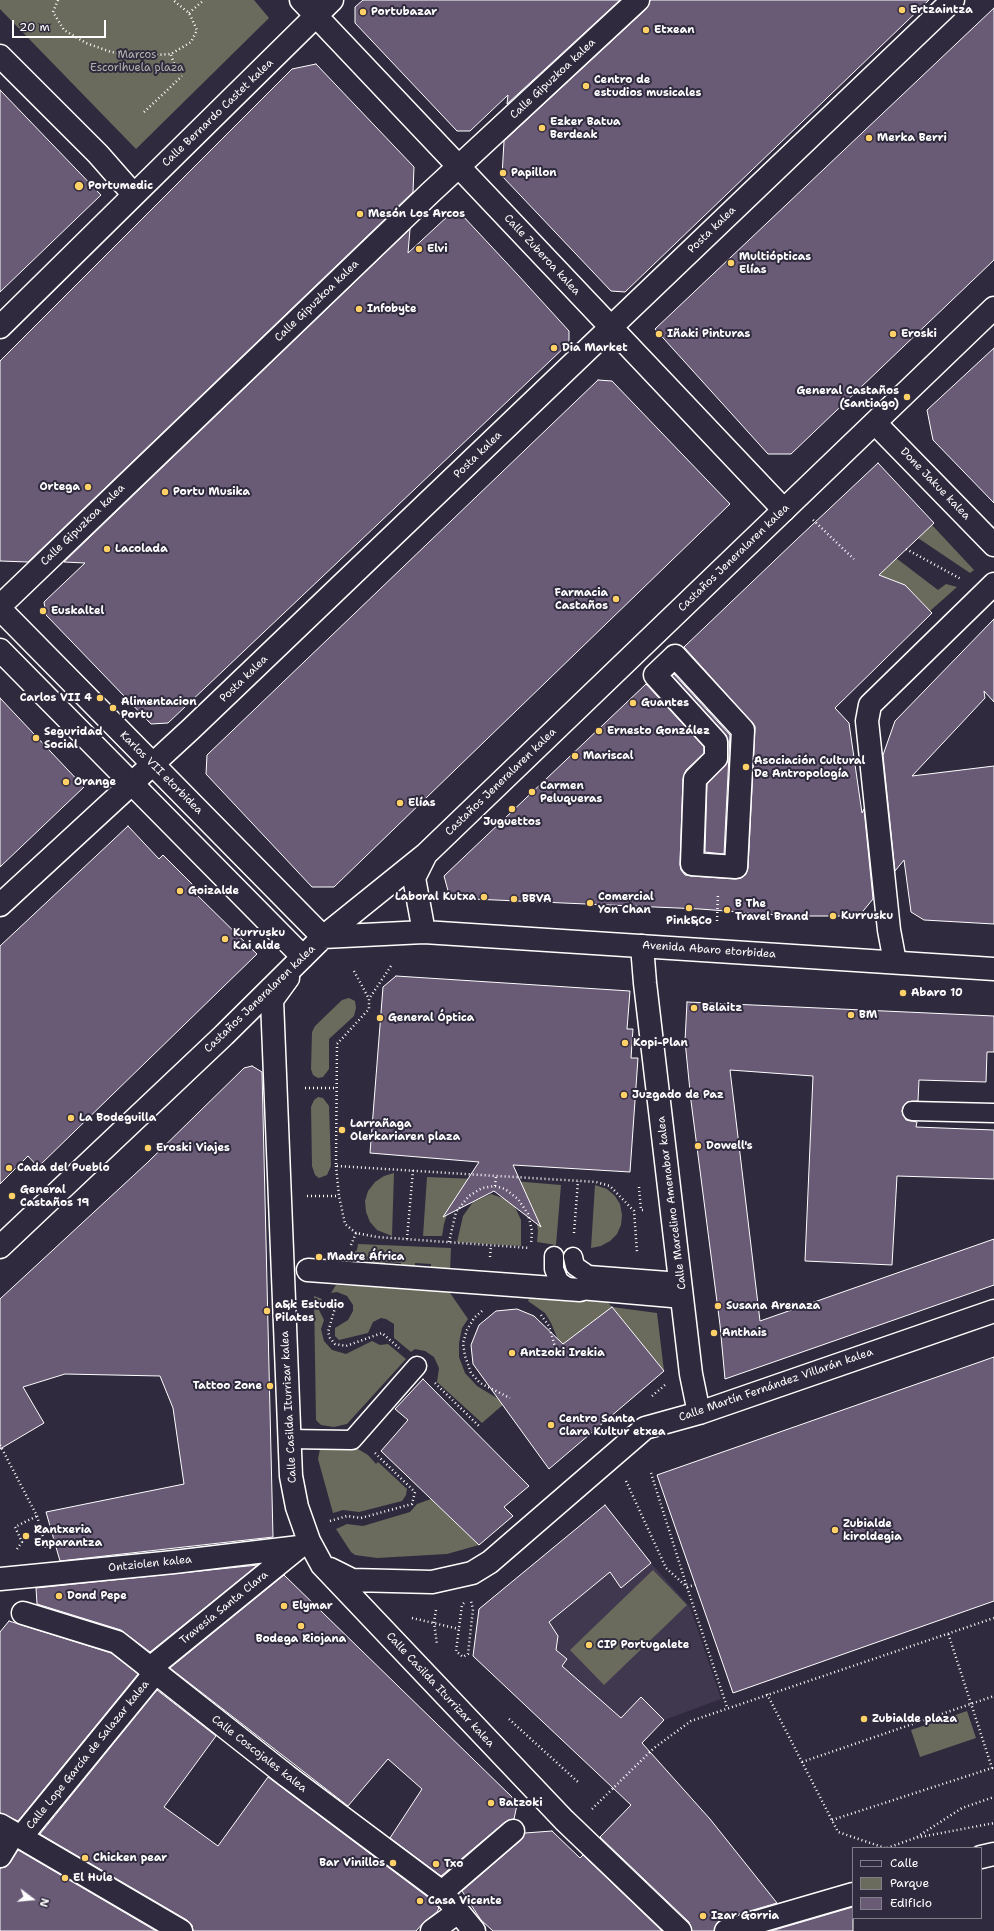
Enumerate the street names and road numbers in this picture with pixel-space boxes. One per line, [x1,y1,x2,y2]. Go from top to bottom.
street label: Calle Gipuzkoa kalea [508,36,598,122]
street label: Calle Bernardo Castet kalea [160,56,276,170]
street label: Posta kalea [685,204,739,256]
street label: Calle Zuberoa kalea [501,212,583,298]
street label: Calle Gipuzkoa kalea [272,257,362,345]
street label: Posta kalea [451,429,505,481]
street label: Done Jakue kalea [897,445,973,523]
street label: Calle Gipuzkoa kalea [38,481,128,569]
street label: Castaños Jeneralaren kalea [676,501,792,615]
street label: Posta kalea [217,653,271,705]
street label: Castaños Jeneralaren kalea [443,725,559,839]
street label: Karlos VII etorbidea [117,729,205,817]
street label: Avenida Abaro etorbidea [642,939,776,961]
street label: Castaños Jeneralaren kalea [202,942,318,1056]
street label: Calle Marcelino Amenabar kalea [655,1116,689,1290]
street label: Calle Casilda Iturrizar kalea [278,1331,300,1483]
street label: Calle Martín Fernández Villarán kalea [677,1345,875,1425]
street label: Ontziolen kalea [108,1553,192,1575]
street label: Travesía Santa Clara [177,1568,271,1648]
street label: Calle Casilda Iturrizar kalea [383,1630,497,1750]
street label: Calle Lope García de Salazar kalea [24,1678,152,1832]
street label: Calle Coscojales kalea [209,1713,309,1795]

